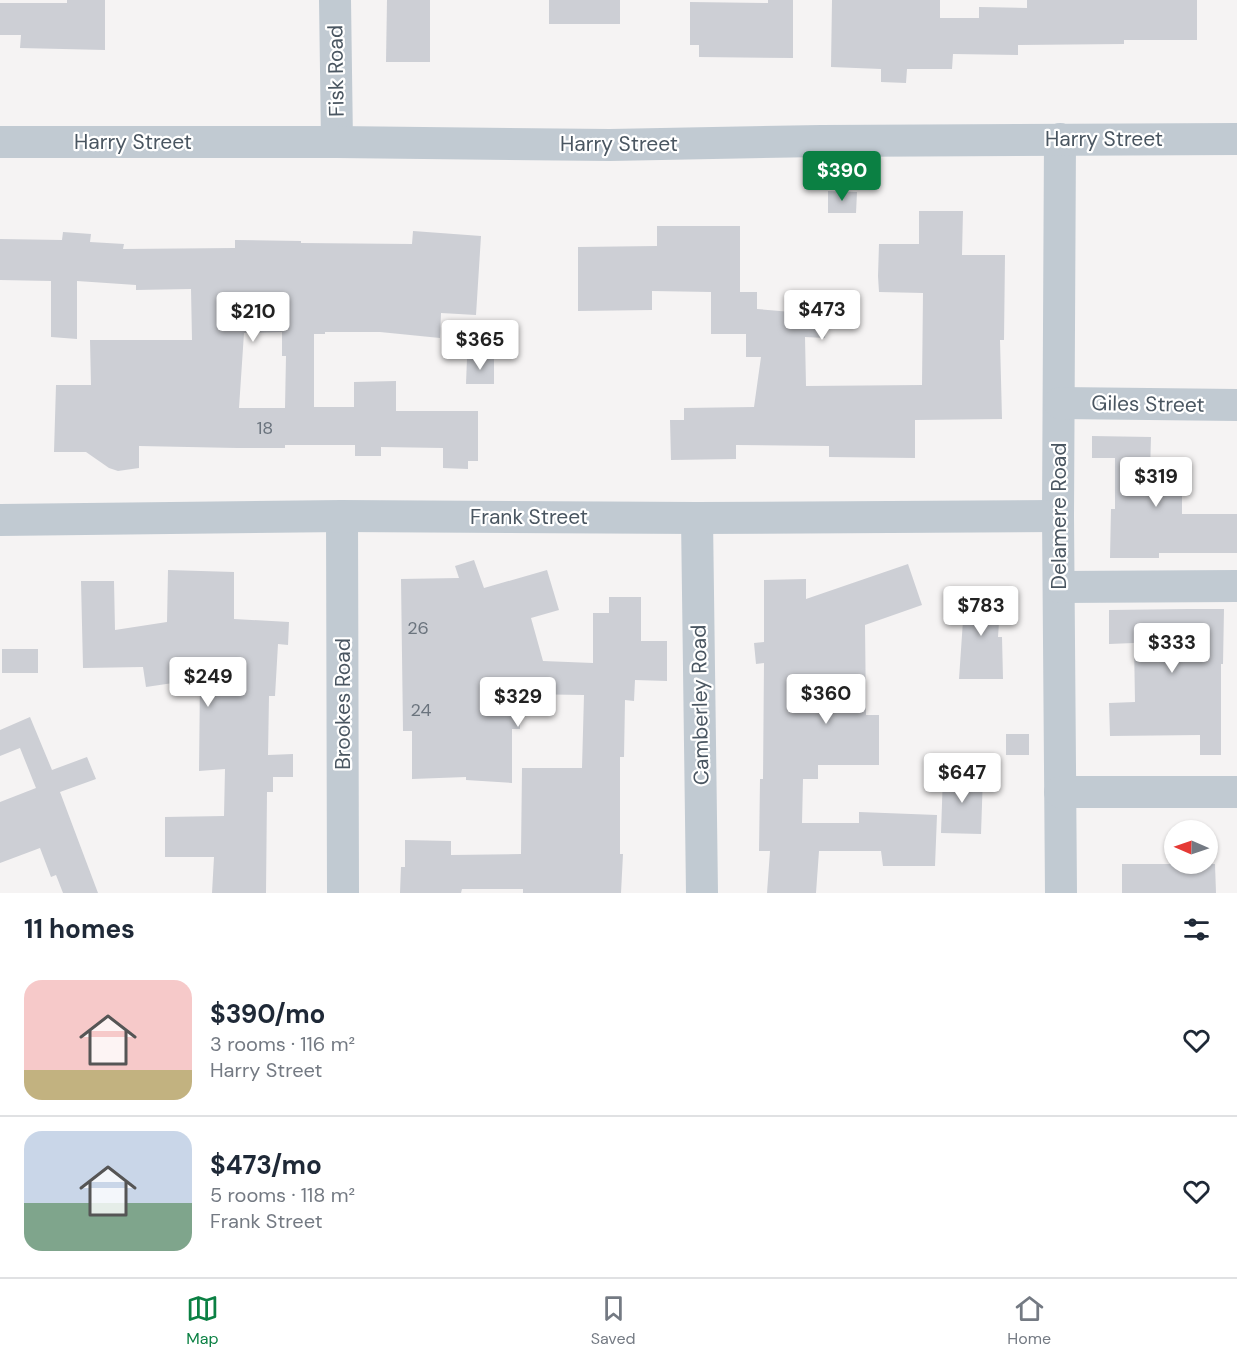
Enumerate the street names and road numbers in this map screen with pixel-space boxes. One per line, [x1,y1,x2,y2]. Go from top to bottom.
street label: Fisk Road [321,25,351,117]
street label: Harry Street [1045,125,1163,153]
street label: Harry Street [74,128,192,156]
street label: Harry Street [560,130,678,158]
street label: Giles Street [1091,389,1205,419]
street label: Delamere Road [1045,443,1073,589]
street label: Frank Street [470,503,588,531]
street label: Camberley Road [685,625,715,785]
street label: Brookes Road [329,638,357,770]

